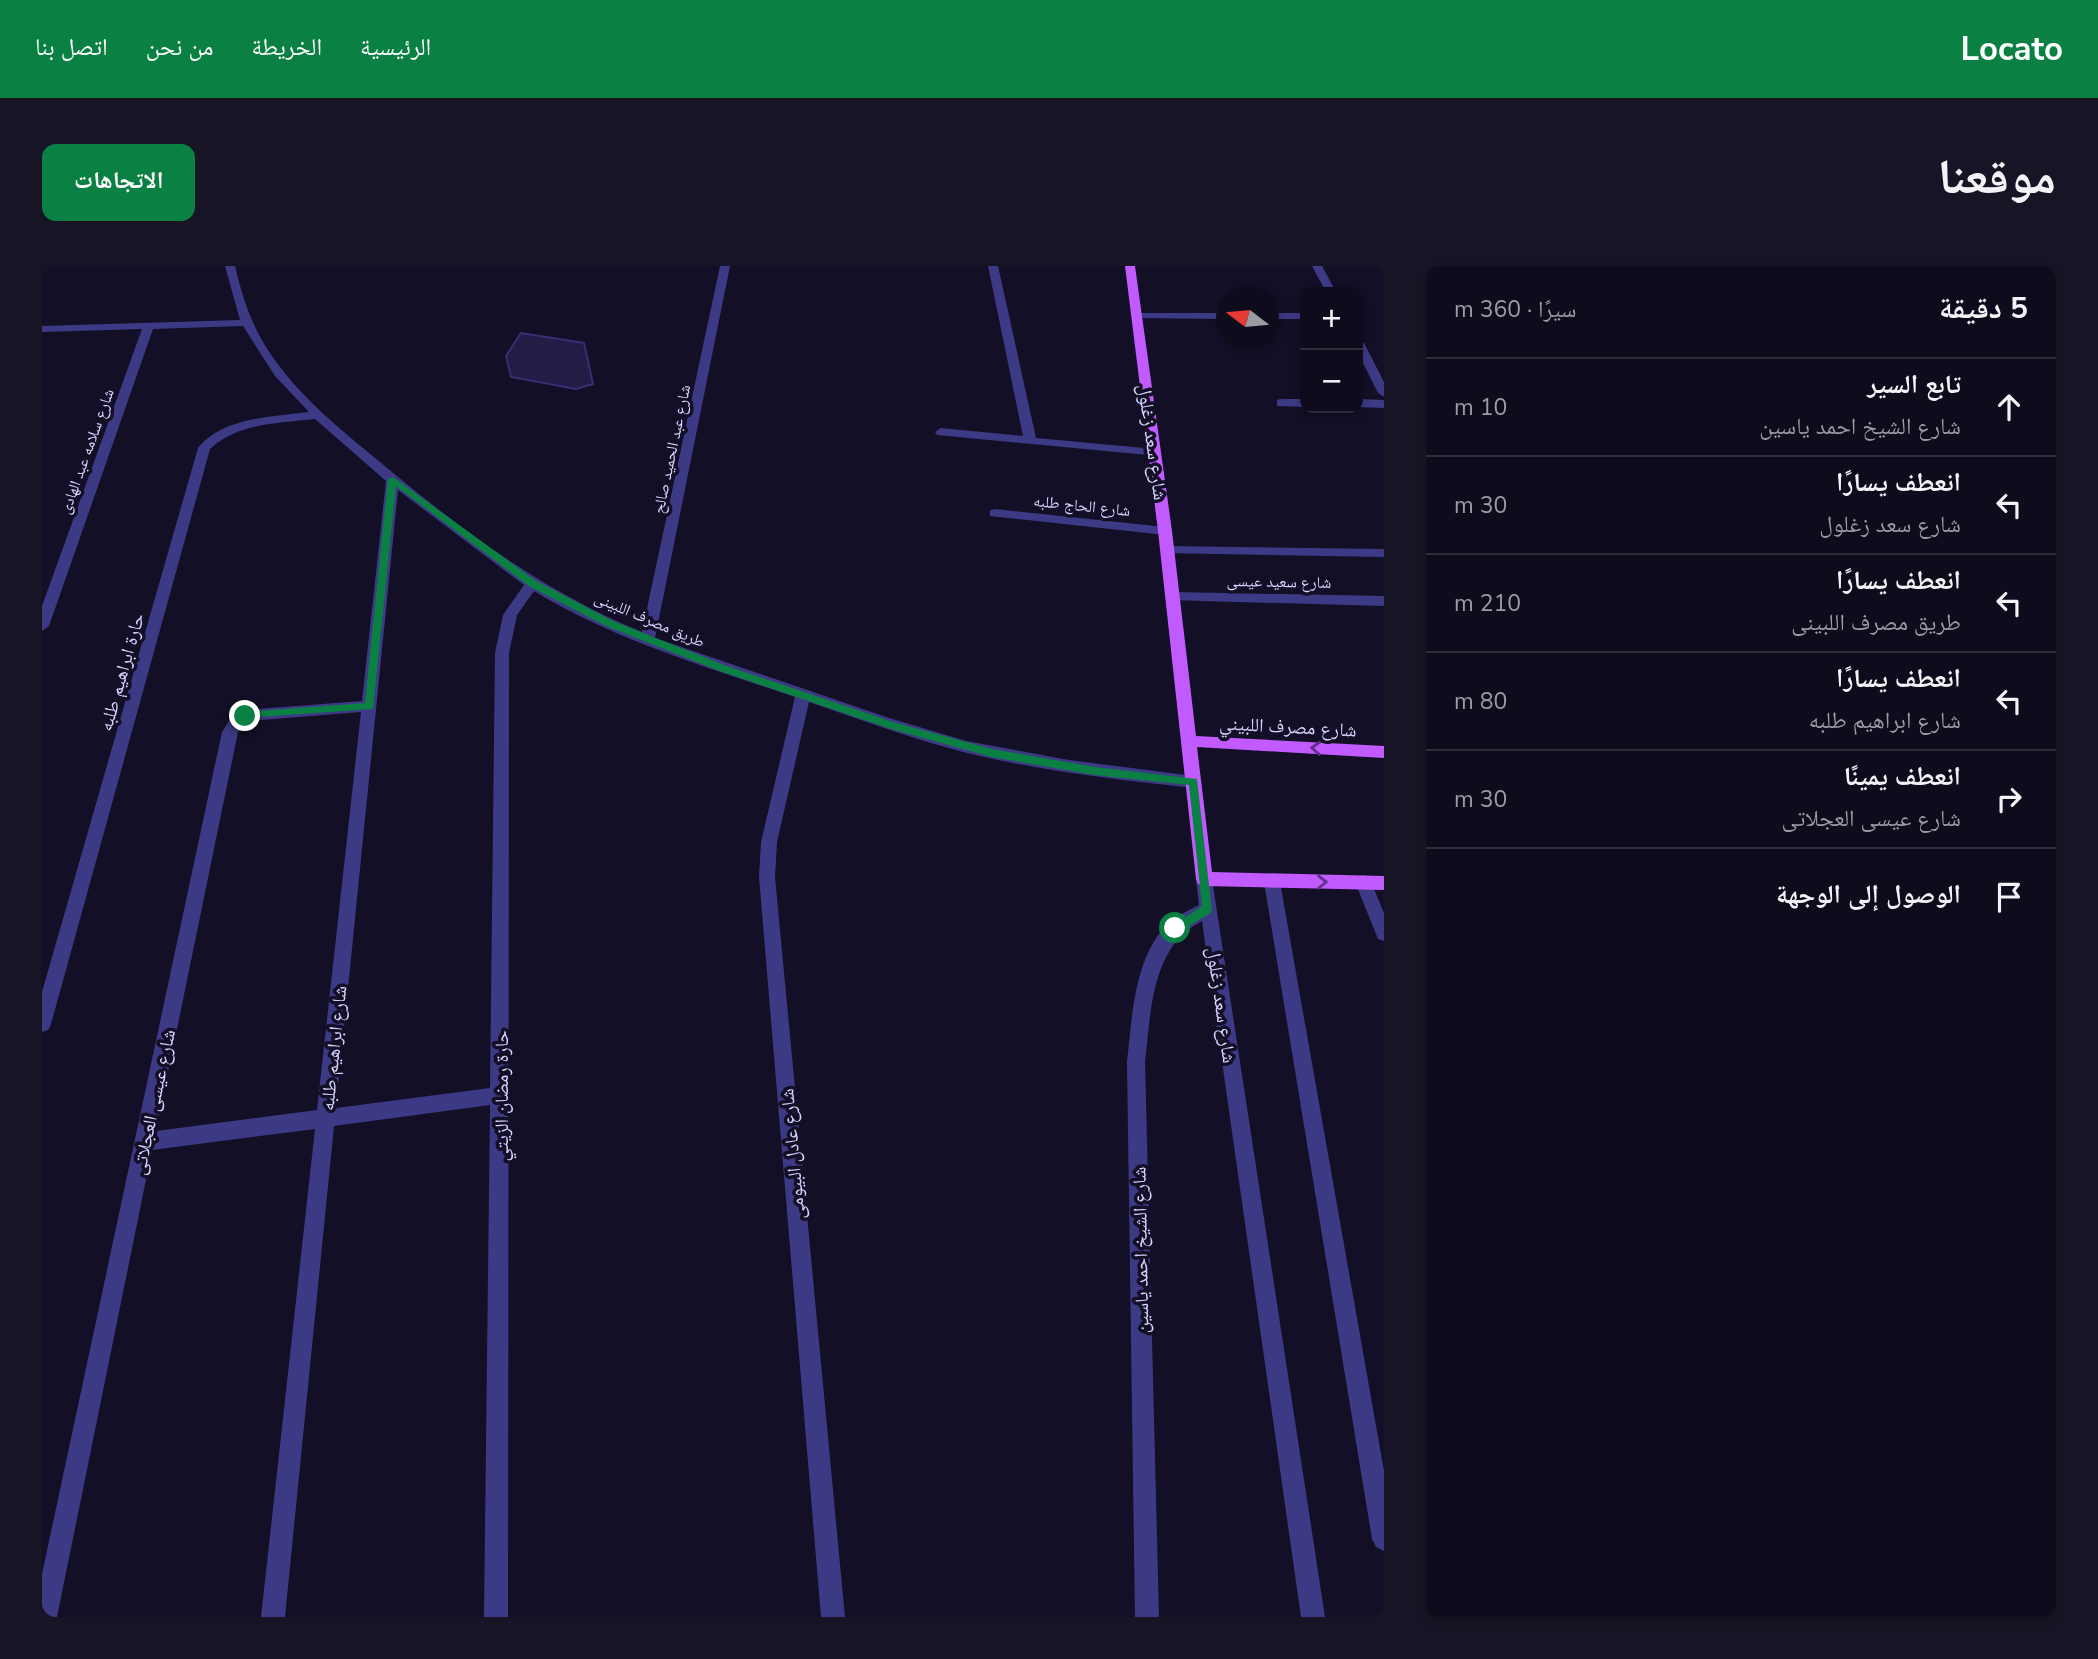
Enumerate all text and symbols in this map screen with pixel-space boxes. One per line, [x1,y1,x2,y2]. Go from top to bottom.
text: Locato [1961,27,2063,72]
text: اتصل بنا [35,31,108,63]
text: من نحن [146,31,213,63]
text: الخريطة [251,31,322,63]
text: الرئيسية [360,31,431,63]
text: موقعنا [1938,143,2056,210]
button: الاتجاهات [42,144,195,221]
north arrow [1216,287,1279,350]
map controls [1300,287,1363,413]
button: + [1300,287,1363,350]
text: 5 دقيقة [1939,288,2028,329]
text: سيرًا · 360 m [1454,294,1576,325]
button: − [1300,350,1363,413]
text: تابع السير [1867,367,1961,402]
street label: شارع سعد زغلول [1131,382,1173,502]
street label: شارع عبد الحميد صالح [648,383,696,516]
street label: شارع سلامه عبد الهادى [54,386,120,517]
icon: ahead [1990,388,2028,426]
text: 10 m [1454,392,1507,423]
text: شارع الشيخ احمد ياسين [1759,411,1961,442]
text: انعطف يسارًا [1836,465,1961,500]
icon: left [1990,486,2028,524]
street label: شارع الحاج طلبه [1032,490,1131,522]
text: 30 m [1454,490,1507,521]
text: شارع سعد زغلول [1819,509,1961,540]
text: انعطف يسارًا [1836,563,1961,598]
street label: شارع سعيد عيسى [1227,570,1331,594]
icon: left [1990,584,2028,622]
street label: طريق مصرف اللبينى [591,587,708,653]
text: 210 m [1454,588,1521,619]
text: طريق مصرف اللبينى [1791,607,1961,638]
street label: حارة ابراهيم طلبه [93,610,151,734]
text: انعطف يسارًا [1836,661,1961,696]
icon: left [1990,682,2028,720]
text: 80 m [1454,686,1507,717]
route end [229,700,260,731]
text: شارع ابراهيم طلبه [1809,705,1961,736]
street label: شارع مصرف اللبيني [1219,710,1357,745]
one-way arrow [1310,741,1321,756]
text: انعطف يمينًا [1844,759,1961,794]
icon: right [1990,780,2028,818]
text: 30 m [1454,784,1507,815]
text: شارع عيسى العجلاتى [1782,803,1961,834]
one-way arrow [1317,874,1327,890]
text: الوصول إلى الوجهة [1776,877,1961,912]
icon: arrive [1990,878,2028,916]
route start [1159,912,1190,943]
street label: شارع سعد زغلول [1200,945,1242,1065]
street label: شارع ابراهيم طلبه [314,984,353,1112]
street label: شارع عيسى العجلاتى [126,1027,182,1177]
street label: حارة رمضان الزيتي [489,1030,517,1162]
street label: شارع عادل البيومى [774,1088,812,1220]
street label: شارع الشيخ احمد ياسين [1127,1166,1155,1334]

